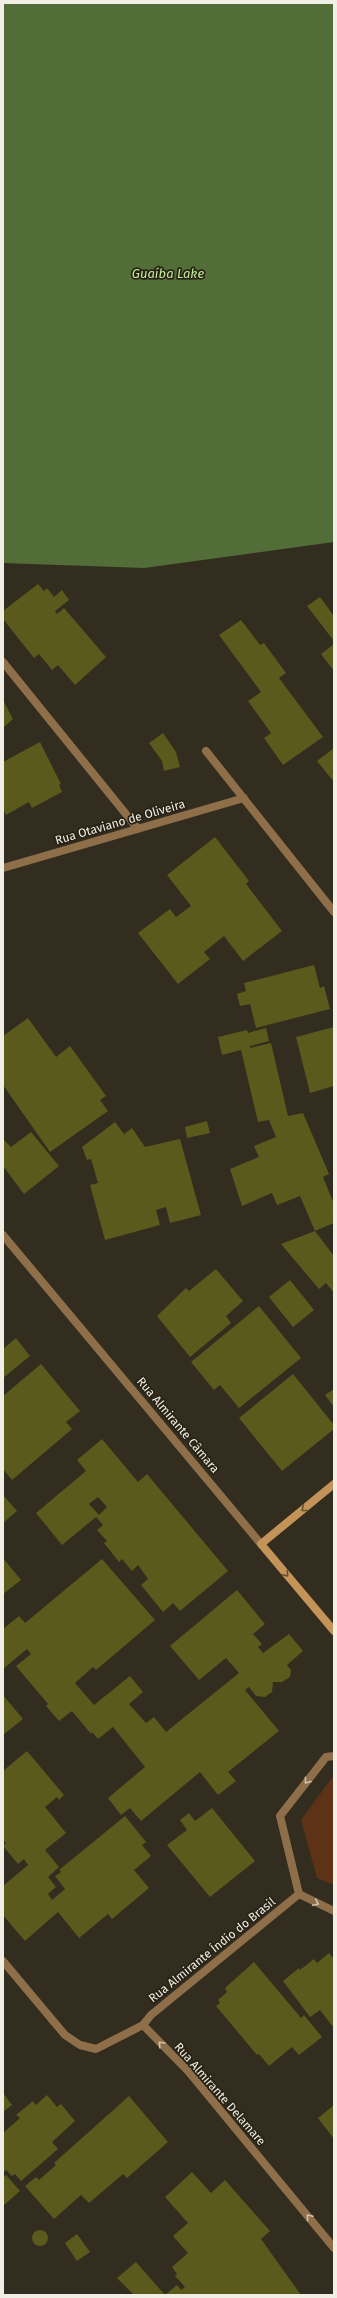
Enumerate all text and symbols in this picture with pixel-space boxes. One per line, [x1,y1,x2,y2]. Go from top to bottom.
water label: Guaíba Lake [132,266,204,281]
street label: Rua Otaviano de Oliveira [53,797,187,847]
street label: Rua Almirante Câmara [134,1374,222,1476]
one-way arrow [301,1504,308,1511]
one-way arrow [282,1569,289,1577]
one-way arrow [305,1777,312,1784]
street label: Rua Almirante Índio do Brasil [145,1894,278,2005]
one-way arrow [312,1898,320,1906]
street label: Rua Almirante Delamare [172,2040,268,2148]
one-way arrow [159,2041,166,2049]
one-way arrow [307,2215,314,2222]

